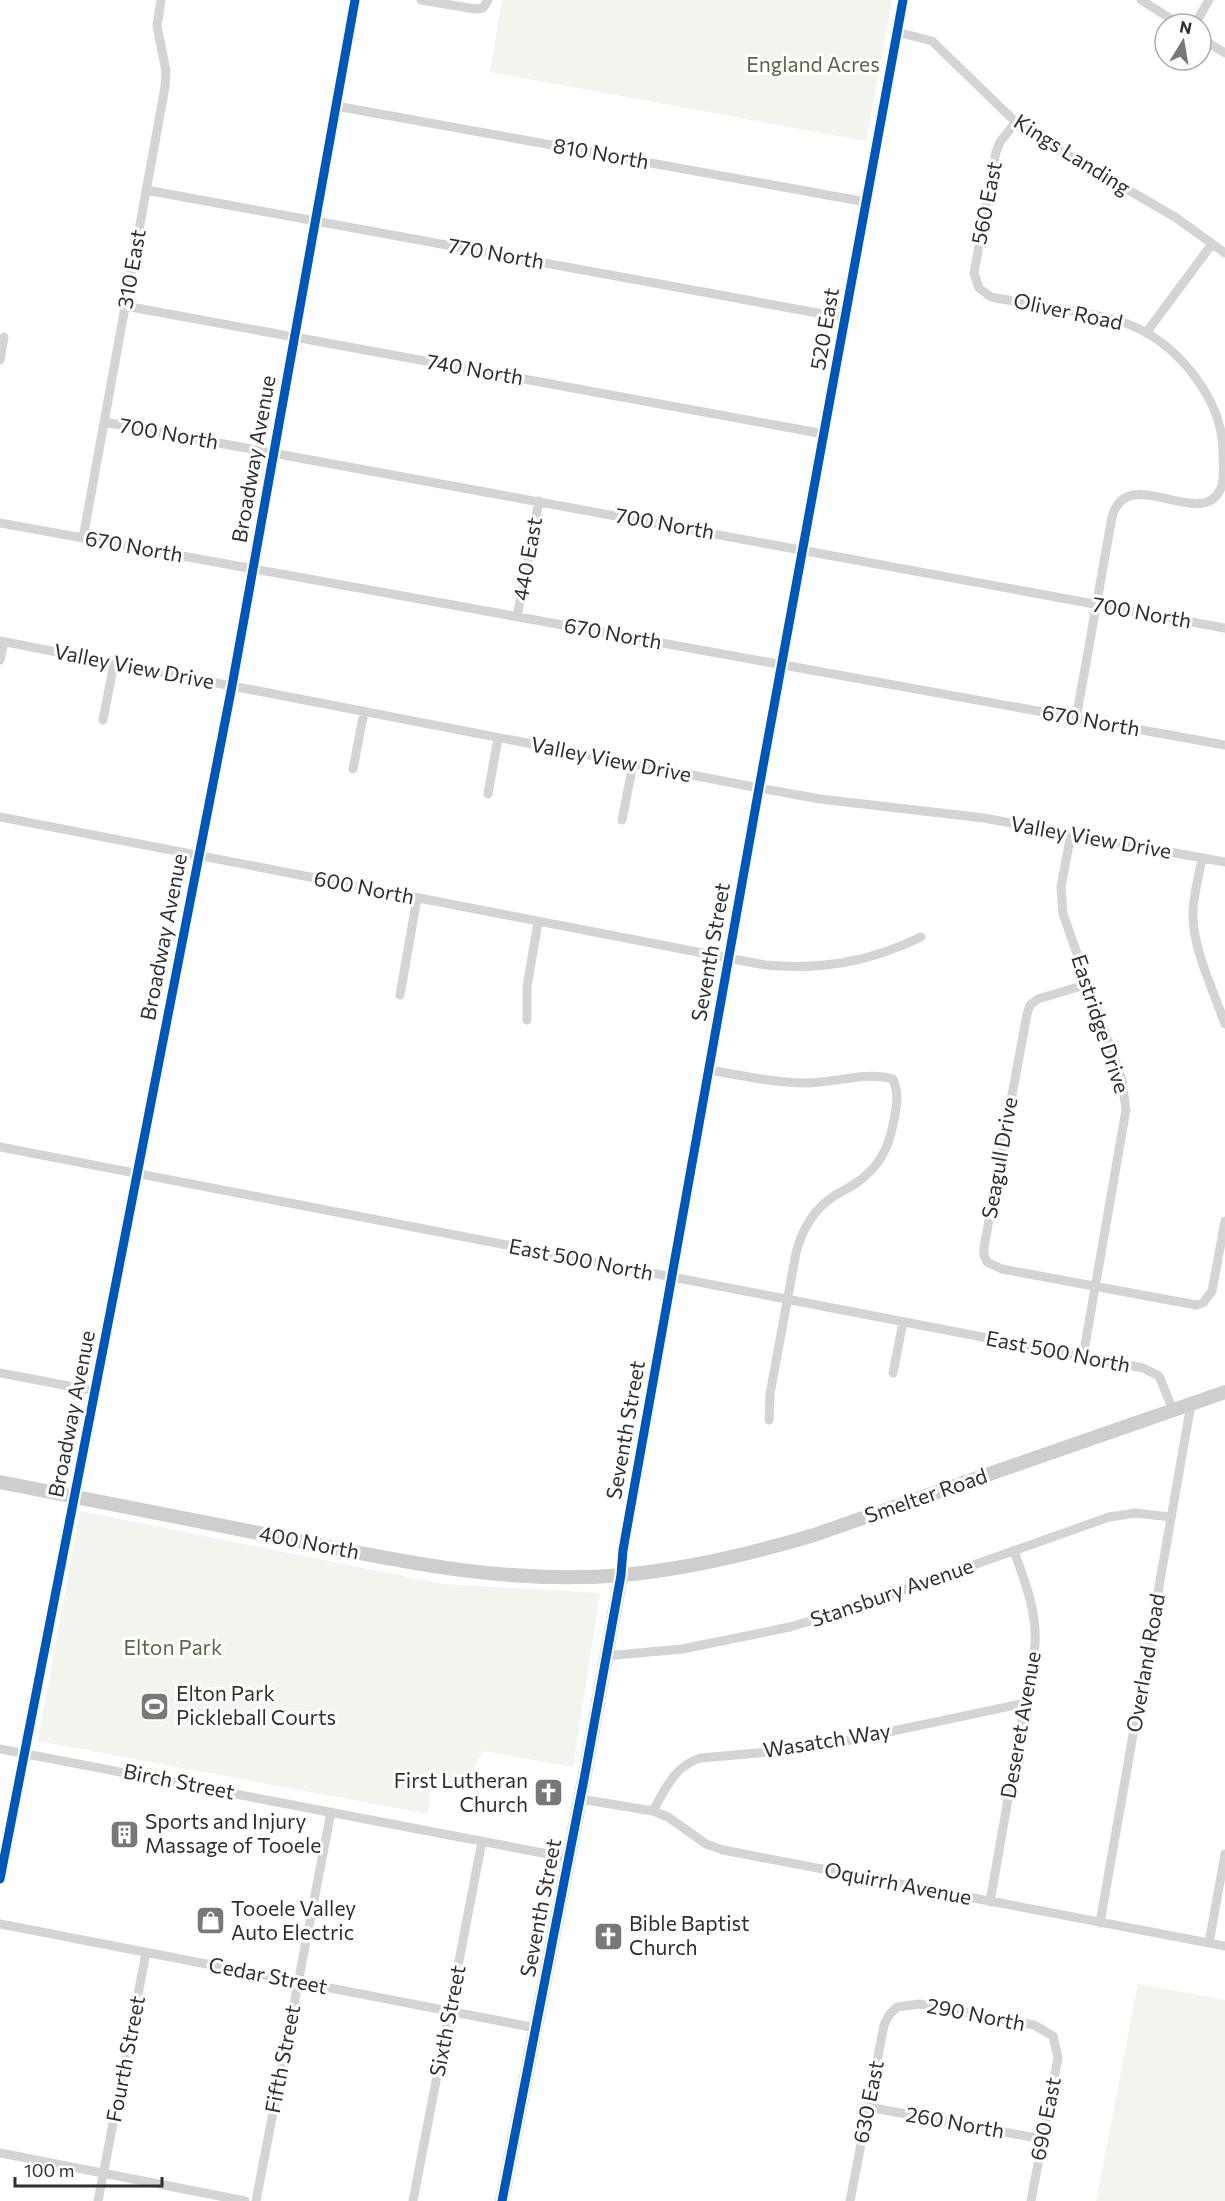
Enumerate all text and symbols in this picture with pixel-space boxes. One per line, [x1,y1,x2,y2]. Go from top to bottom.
north arrow [1153,12,1213,72]
text: N [1178,16,1194,37]
park label: England Acres [746,51,880,76]
street label: Kings Landing [1010,108,1136,199]
street label: 810 North [551,132,651,173]
street label: 560 East [965,159,1006,246]
street label: 310 East [111,227,150,310]
street label: 770 North [446,232,546,273]
street label: 520 East [804,286,843,372]
street label: Oliver Road [1012,287,1125,334]
street label: 740 North [425,348,525,389]
street label: Broadway Avenue [225,373,280,544]
street label: 700 North [118,412,221,454]
street label: 700 North [614,502,717,544]
street label: 440 East [507,515,546,603]
street label: 670 North [83,525,185,566]
street label: 700 North [1091,591,1194,633]
street label: 670 North [562,612,664,653]
street label: Valley View Drive [52,638,217,693]
street label: 670 North [1040,699,1142,740]
street label: Valley View Drive [529,731,694,786]
street label: Valley View Drive [1009,810,1174,863]
street label: Broadway Avenue [134,851,191,1022]
street label: 600 North [312,865,417,908]
street label: Seventh Street [685,880,734,1023]
street label: Eastridge Drive [1067,951,1136,1096]
street label: Seagull Drive [976,1095,1022,1220]
street label: East 500 North [507,1232,656,1285]
street label: East 500 North [984,1324,1133,1377]
street label: Broadway Avenue [42,1328,99,1499]
street label: Seventh Street [600,1358,649,1501]
street label: Smelter Road [861,1462,990,1527]
street label: 400 North [257,1520,361,1563]
street label: Stansbury Avenue [807,1552,976,1631]
street label: Overland Road [1120,1591,1169,1734]
park label: Elton Park [124,1634,222,1659]
street label: Deseret Avenue [994,1649,1045,1800]
place label: Elton Park Pickleball Courts [176,1680,336,1729]
sports icon: Elton Park Pickleball Courts [139,1690,171,1722]
street label: Wasatch Way [761,1717,892,1762]
street label: Birch Street [122,1757,237,1804]
place label: First Lutheran Church [394,1767,528,1816]
church icon: First Lutheran Church [533,1777,565,1809]
place label: Sports and Injury Massage of Tooele [145,1808,321,1857]
building icon: Sports and Injury Massage of Tooele [108,1818,140,1850]
street label: Seventh Street [514,1836,565,1979]
street label: Oquirrh Avenue [823,1856,974,1909]
place label: Tooele Valley Auto Electric [231,1895,356,1944]
shop icon: Tooele Valley Auto Electric [194,1905,226,1937]
place label: Bible Baptist Church [629,1910,750,1959]
church icon: Bible Baptist Church [592,1920,624,1952]
street label: Cedar Street [207,1951,330,1998]
street label: Sixth Street [423,1963,470,2079]
street label: 290 North [925,1992,1027,2035]
street label: Fourth Street [100,1993,149,2124]
street label: Fifth Street [259,2002,304,2115]
street label: 630 East [847,2058,888,2145]
street label: 690 East [1024,2075,1065,2163]
street label: 260 North [904,2101,1006,2142]
scale bar [15,2150,162,2188]
text: 100 m [24,2159,74,2181]

